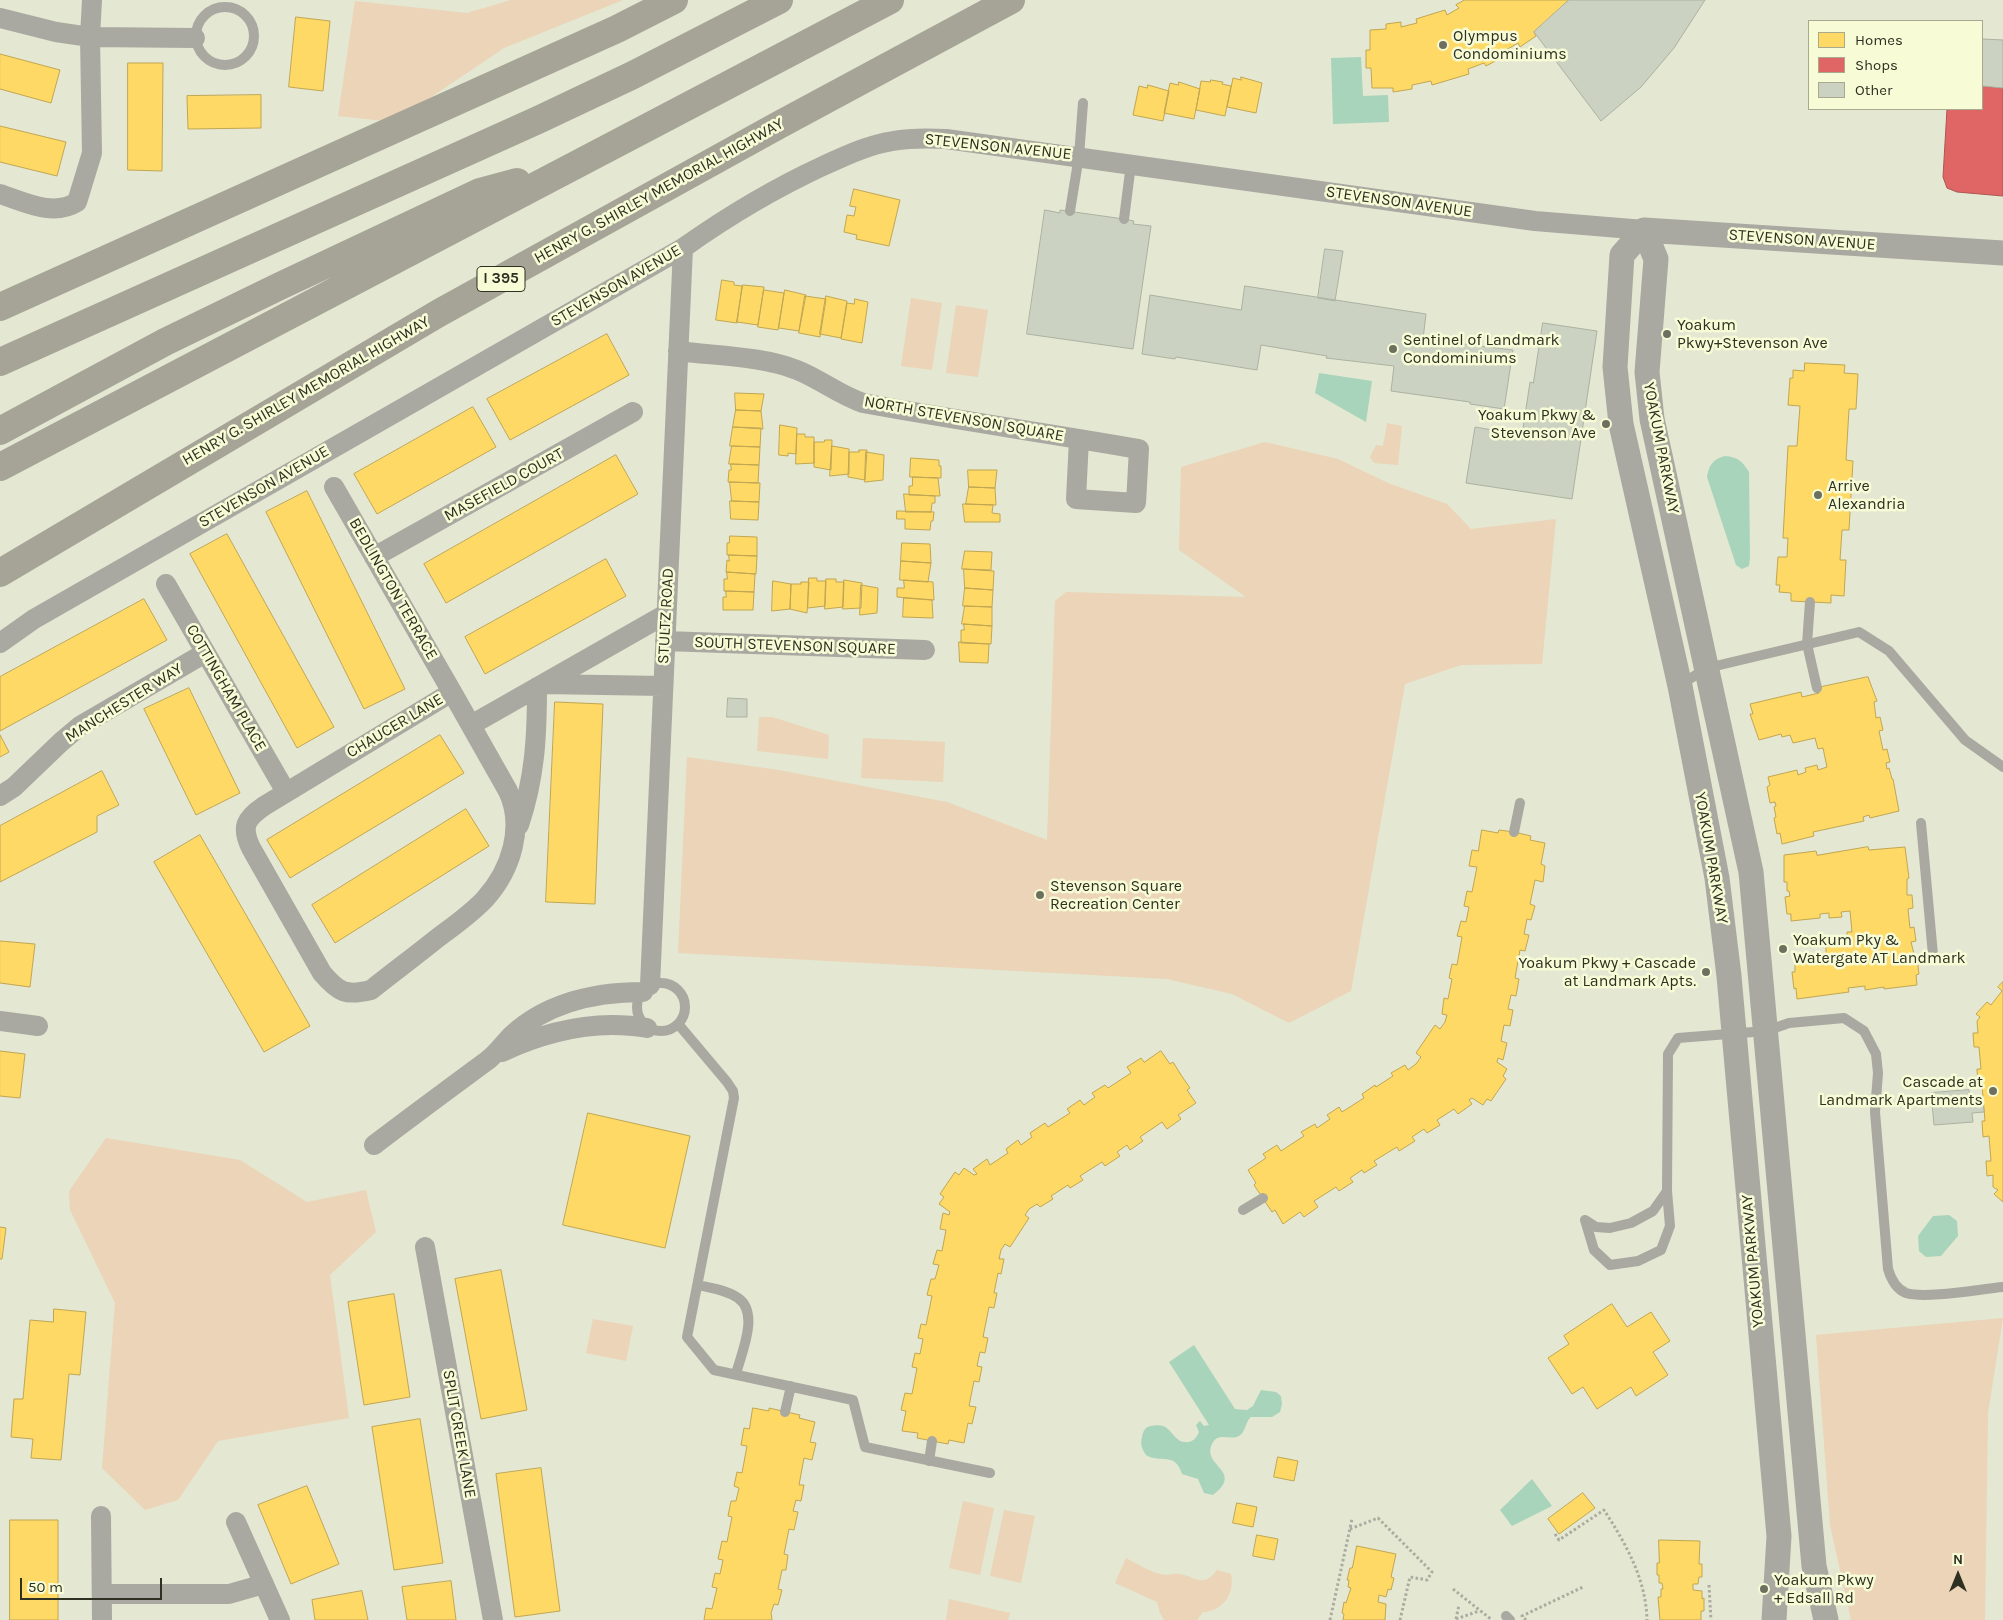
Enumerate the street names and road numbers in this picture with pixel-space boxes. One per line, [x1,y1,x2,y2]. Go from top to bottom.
street label: HENRY G. SHIRLEY MEMORIAL HIGHWAY [531,114,787,268]
street label: STEVENSON AVENUE [924,130,1072,164]
street label: STEVENSON AVENUE [1325,182,1473,222]
street label: STEVENSON AVENUE [1728,225,1876,255]
street label: STEVENSON AVENUE [547,241,685,331]
road number: I 395 [477,266,525,292]
street label: HENRY G. SHIRLEY MEMORIAL HIGHWAY [179,312,433,470]
street label: YOAKUM PARKWAY [1639,380,1683,516]
street label: NORTH STEVENSON SQUARE [863,392,1065,446]
street label: STEVENSON AVENUE [195,442,333,532]
street label: MASEFIELD COURT [441,444,567,526]
street label: BEDLINGTON TERRACE [345,515,441,663]
street label: STULTZ ROAD [654,568,678,664]
street label: COTTINGHAM PLACE [182,621,270,755]
street label: SOUTH STEVENSON SQUARE [694,633,896,659]
street label: MANCHESTER WAY [62,659,186,747]
street label: CHAUCER LANE [343,690,447,762]
street label: YOAKUM PARKWAY [1690,790,1732,926]
street label: YOAKUM PARKWAY [1738,1193,1768,1329]
street label: SPLIT CREEK LANE [438,1368,480,1500]

